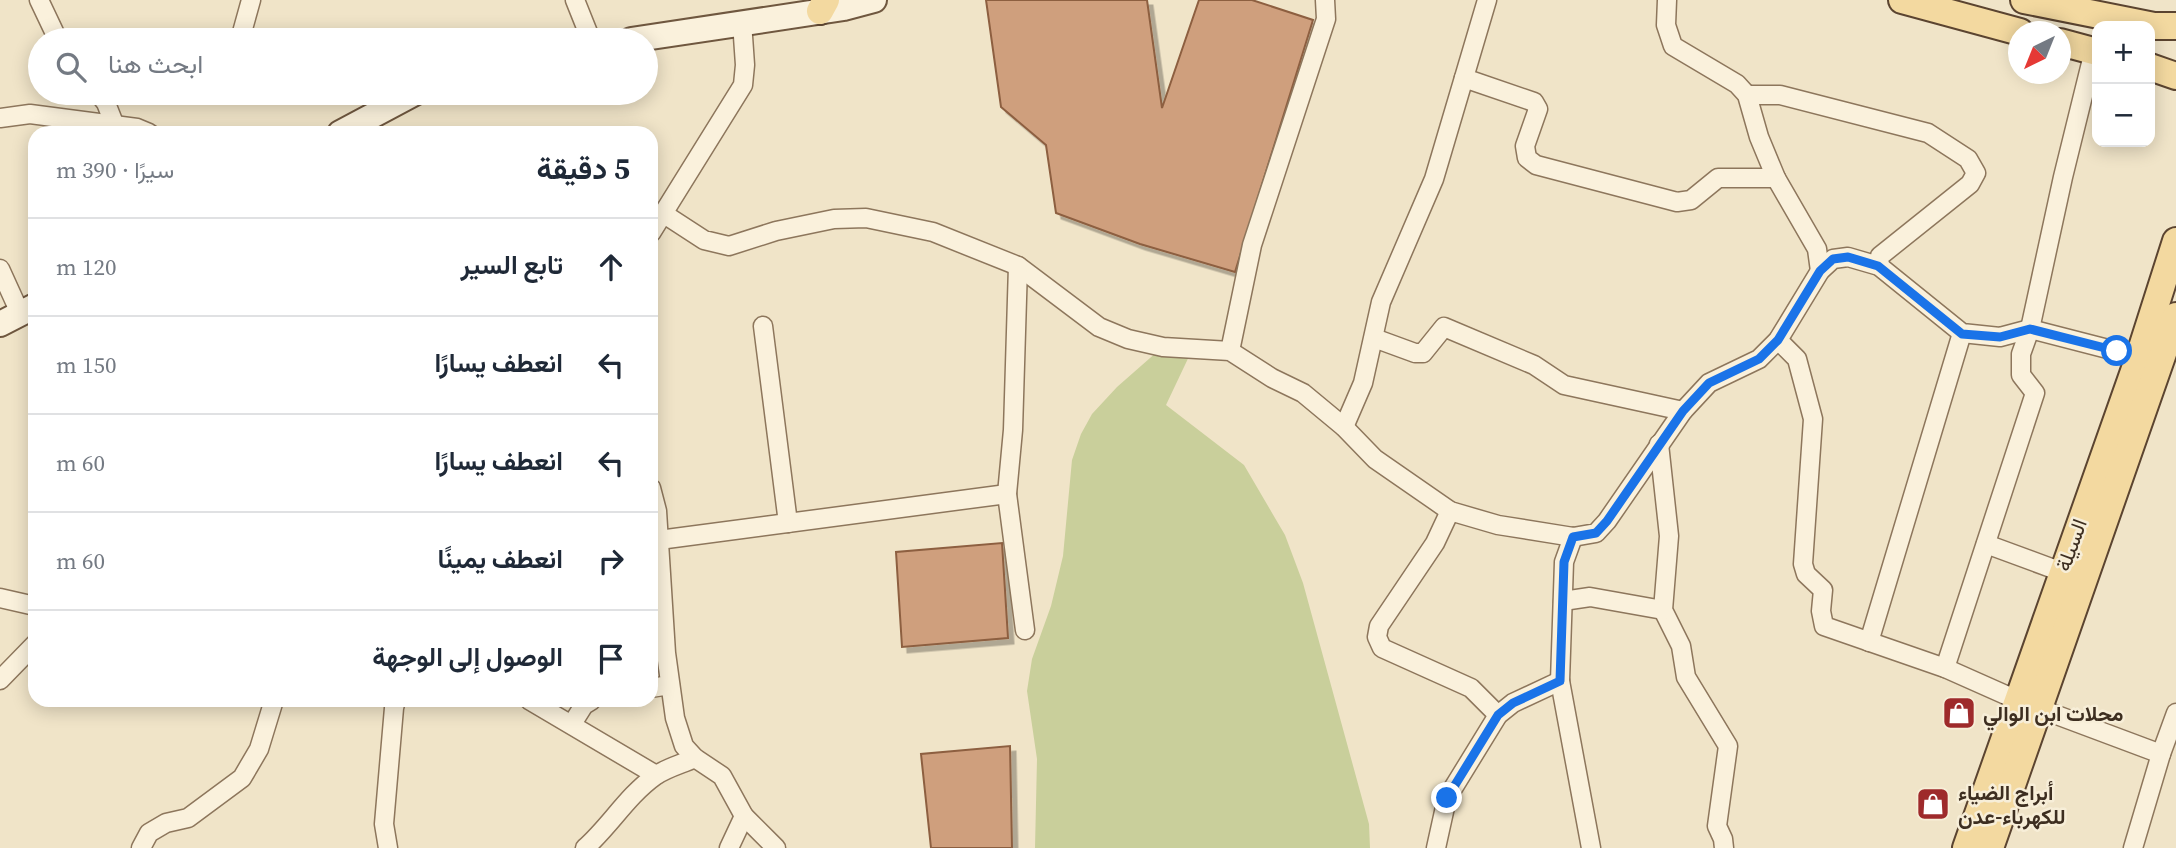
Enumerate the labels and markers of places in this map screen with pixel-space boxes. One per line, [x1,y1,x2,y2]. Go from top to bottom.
shop icon: محلات ابن الوالي [1940,694,1978,732]
place label: محلات ابن الوالي [1983,699,2123,731]
place label: أبراج الضياء للكهرباء-عدن [1958,778,2066,831]
shop icon: أبراج الضياء للكهرباء-عدن [1914,785,1952,823]

